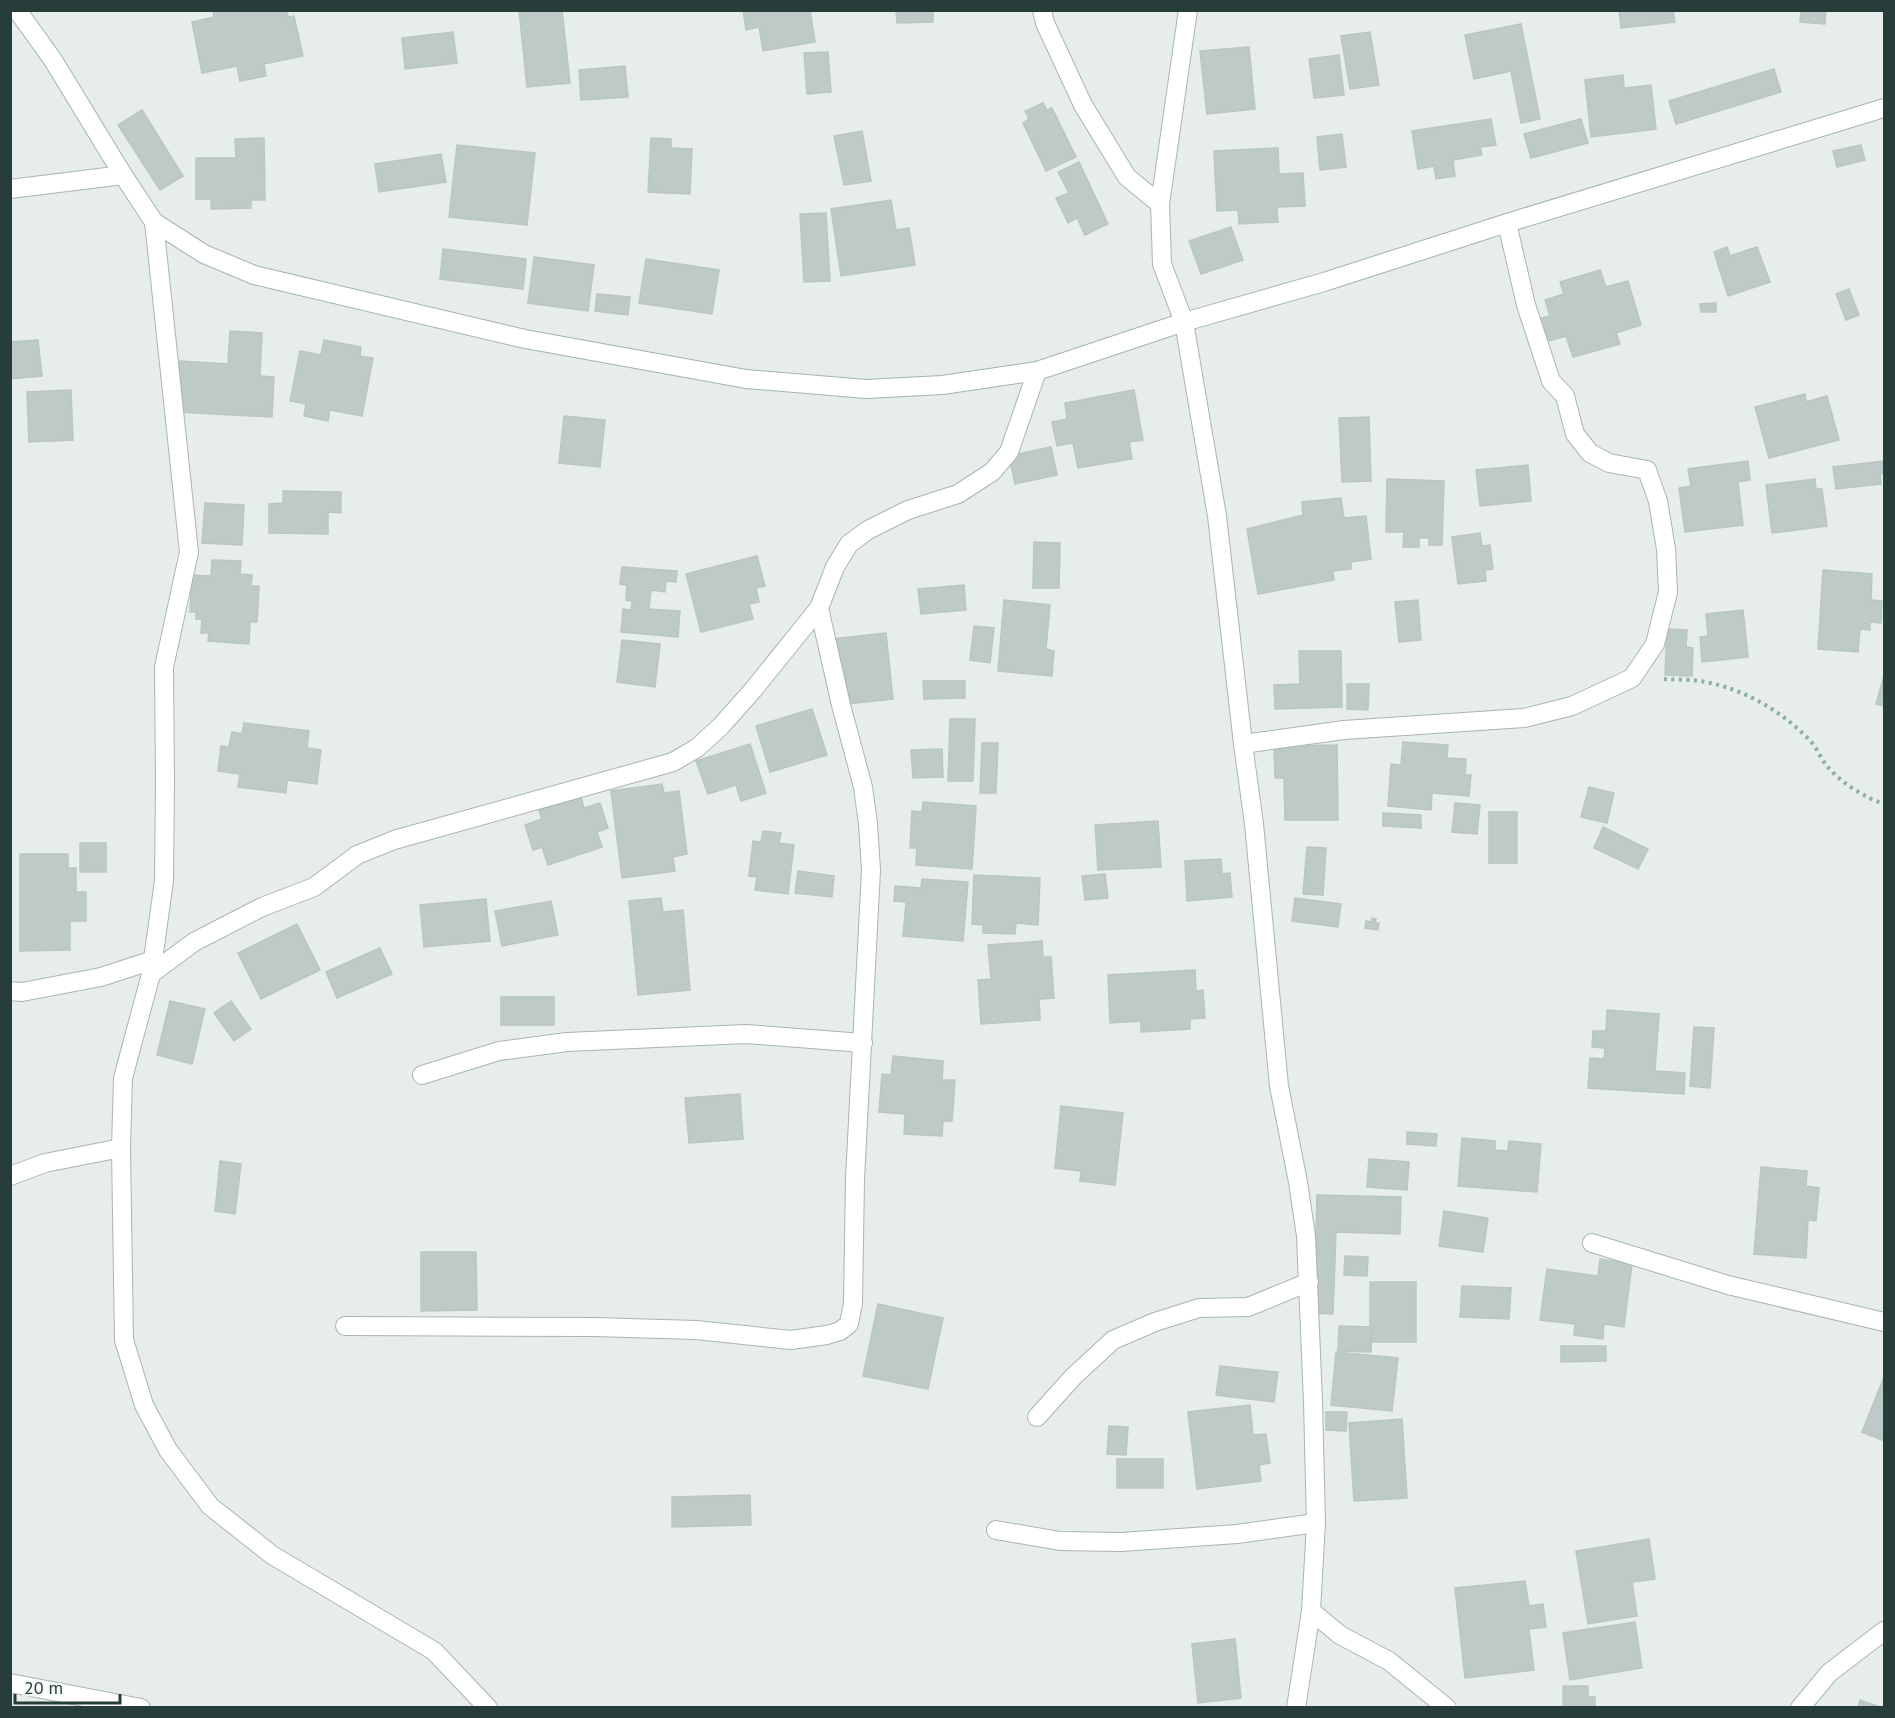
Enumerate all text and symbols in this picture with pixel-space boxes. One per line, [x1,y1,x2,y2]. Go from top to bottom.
scale bar [15,1667,120,1705]
text: 20 m [24,1676,63,1699]

